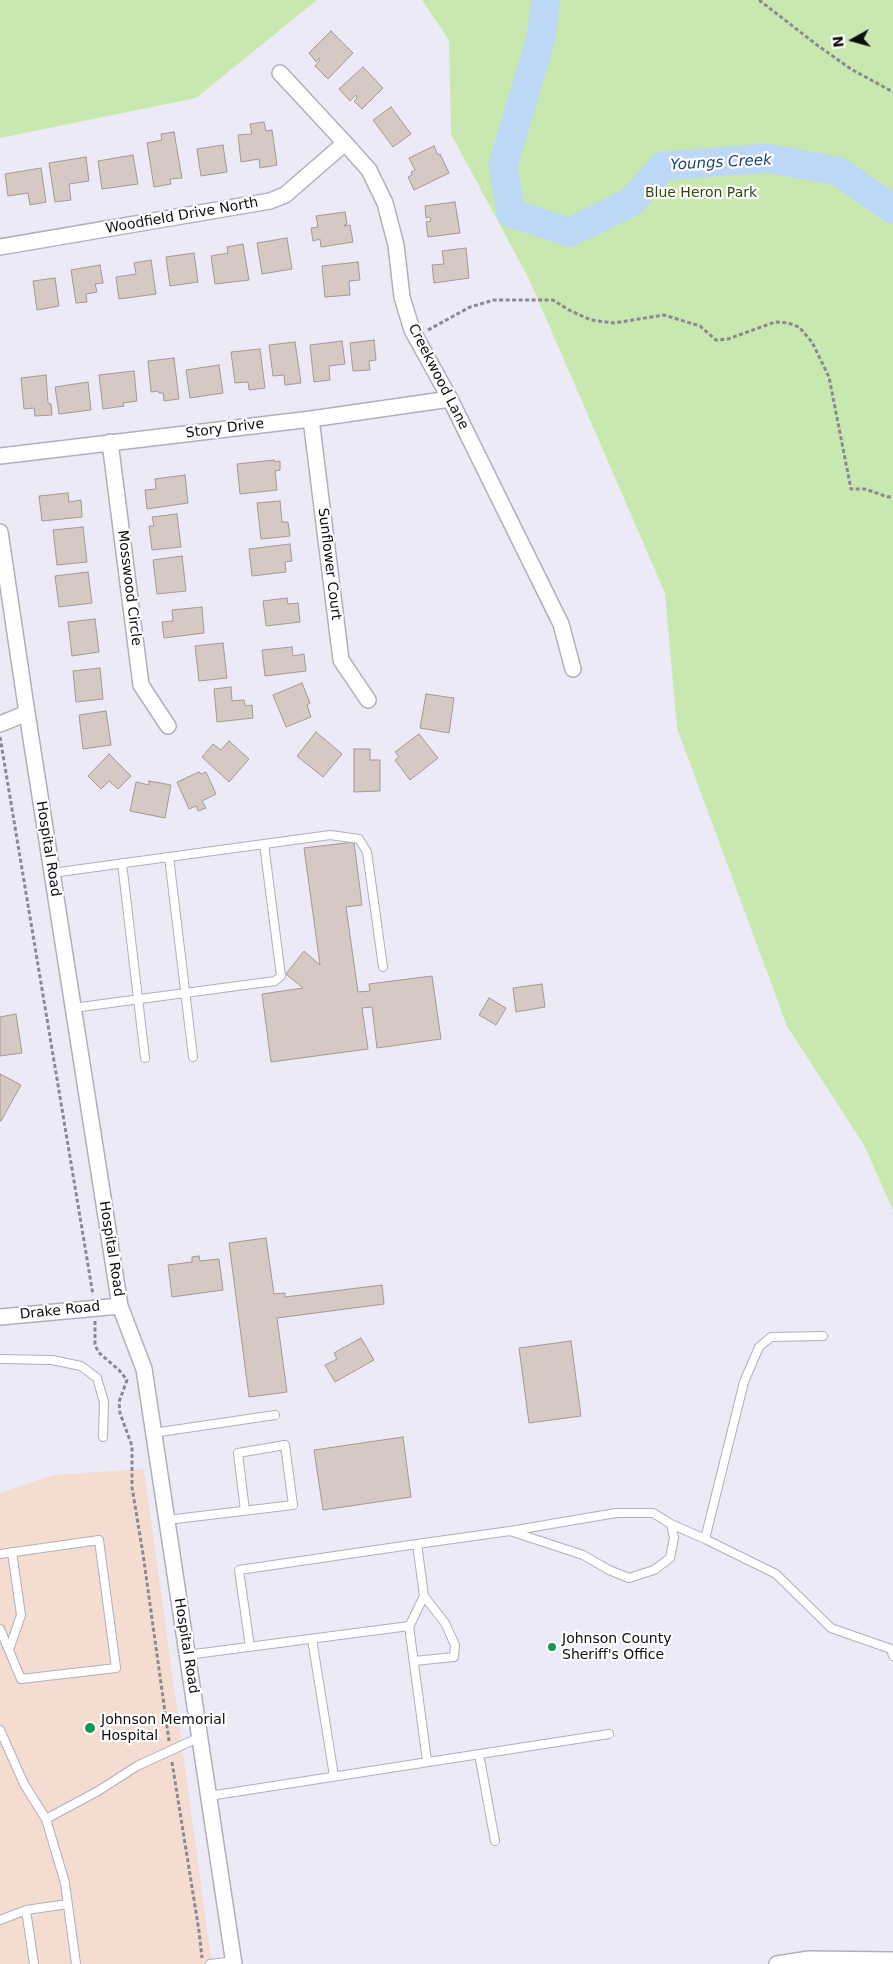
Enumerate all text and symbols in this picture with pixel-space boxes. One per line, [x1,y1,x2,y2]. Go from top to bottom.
north arrow [828,15,878,65]
text: N [829,35,847,49]
water label: Youngs Creek [670,151,772,175]
park label: Blue Heron Park [645,185,757,201]
street label: Woodfield Drive North [104,194,260,238]
street label: Creekwood Lane [404,321,472,433]
street label: Story Drive [185,416,265,442]
street label: Sunflower Court [314,507,344,621]
street label: Mosswood Circle [114,529,144,647]
street label: Hospital Road [32,800,64,898]
street label: Hospital Road [95,1200,127,1298]
street label: Drake Road [19,1298,101,1324]
street label: Hospital Road [170,1597,202,1695]
place label: Johnson County Sheriff's Office [562,1631,671,1664]
marker: Johnson County Sheriff's Office [546,1641,558,1653]
place label: Johnson Memorial Hospital [101,1712,226,1744]
marker: Johnson Memorial Hospital [83,1721,97,1735]

